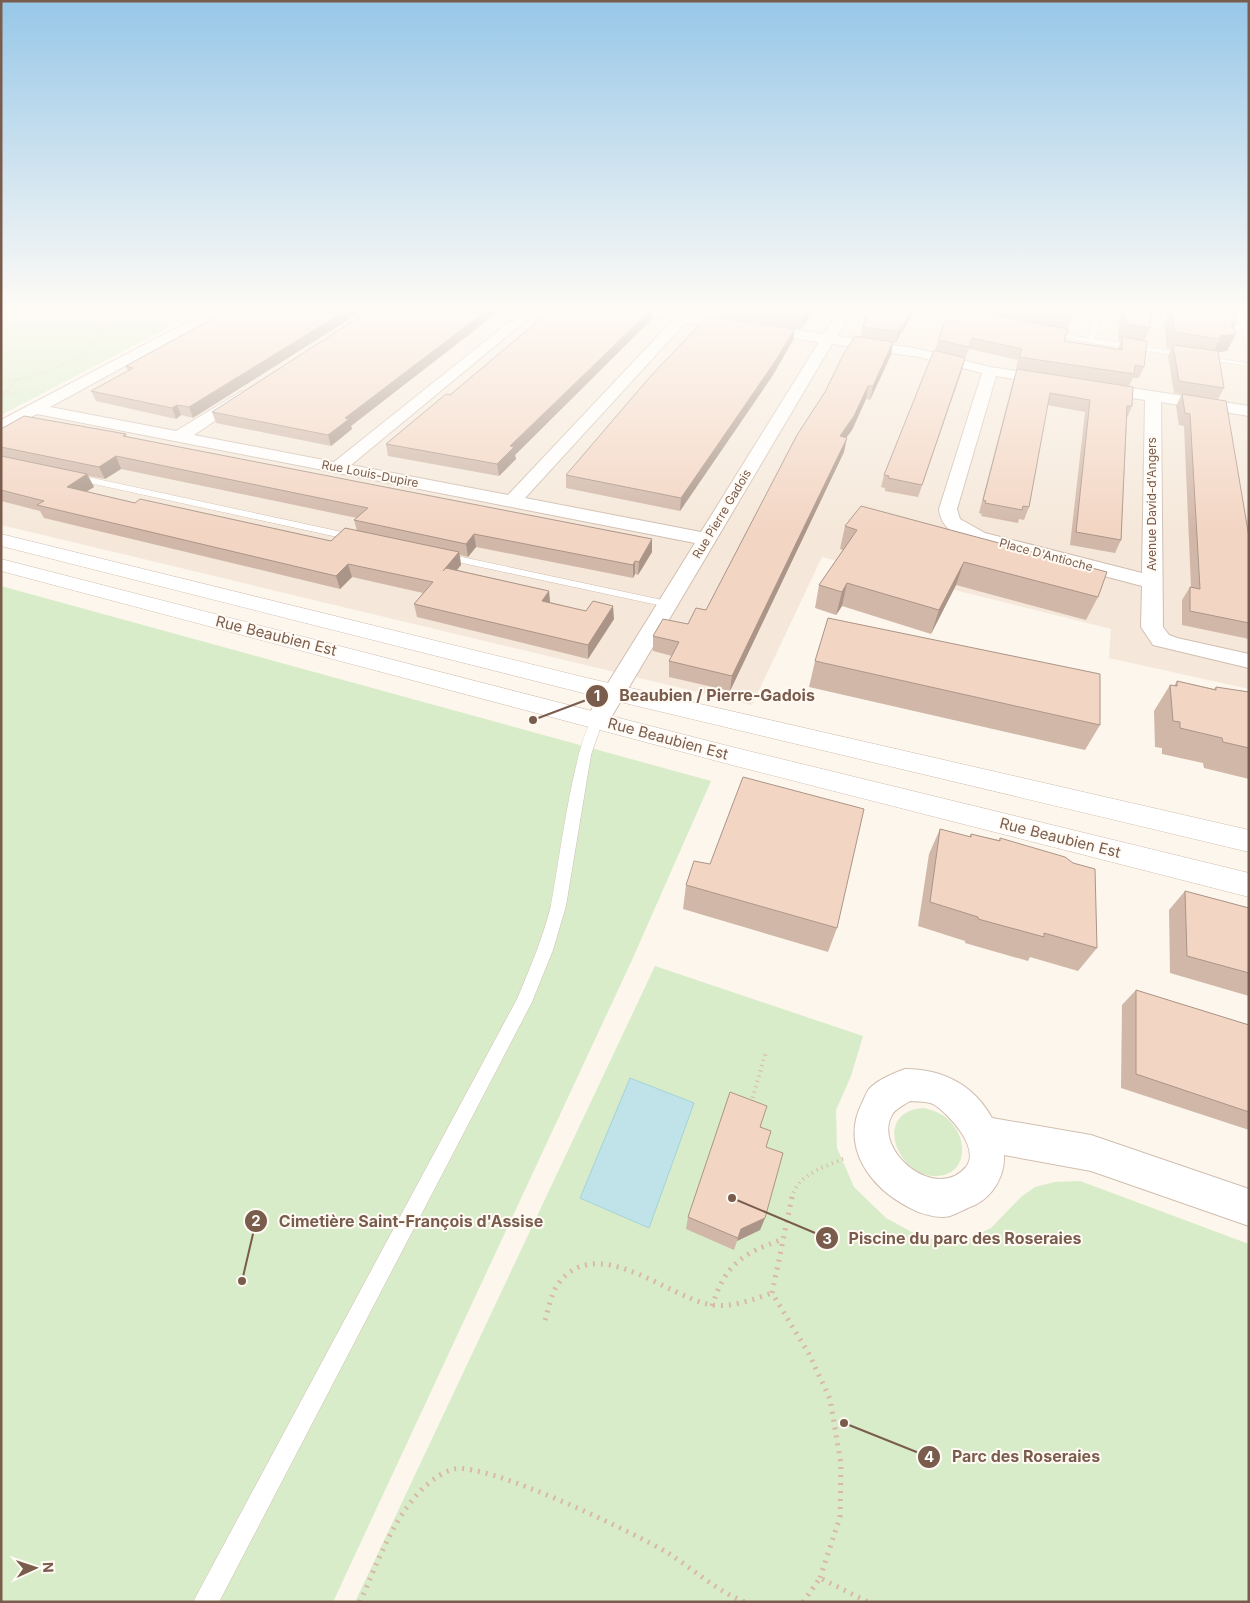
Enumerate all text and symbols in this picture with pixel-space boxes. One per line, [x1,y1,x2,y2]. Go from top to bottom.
street label: Avenue David-d'Angers [1144,437,1159,571]
street label: Rue Louis-Dupire [320,457,420,490]
street label: Rue Pierre Gadois [689,466,754,561]
street label: Place D'Antioche [998,535,1095,574]
street label: Rue Beaubien Est [214,611,339,660]
callout: Beaubien / Pierre-Gadois [584,680,825,711]
text: Beaubien / Pierre-Gadois [619,685,815,705]
text: 1 [594,686,600,705]
street label: Rue Beaubien Est [606,713,731,764]
street label: Rue Beaubien Est [998,813,1123,862]
callout: Cimetière Saint-François d'Assise [243,1206,553,1237]
text: 2 [251,1211,261,1230]
text: Cimetière Saint-François d'Assise [279,1211,543,1231]
callout: Piscine du parc des Roseraies [814,1223,1092,1254]
text: Piscine du parc des Roseraies [849,1228,1081,1248]
text: 3 [822,1229,832,1248]
callout: Parc des Roseraies [917,1441,1110,1472]
text: Parc des Roseraies [952,1446,1100,1466]
text: 4 [924,1447,934,1466]
north arrow [10,1543,60,1593]
text: N [40,1562,57,1573]

